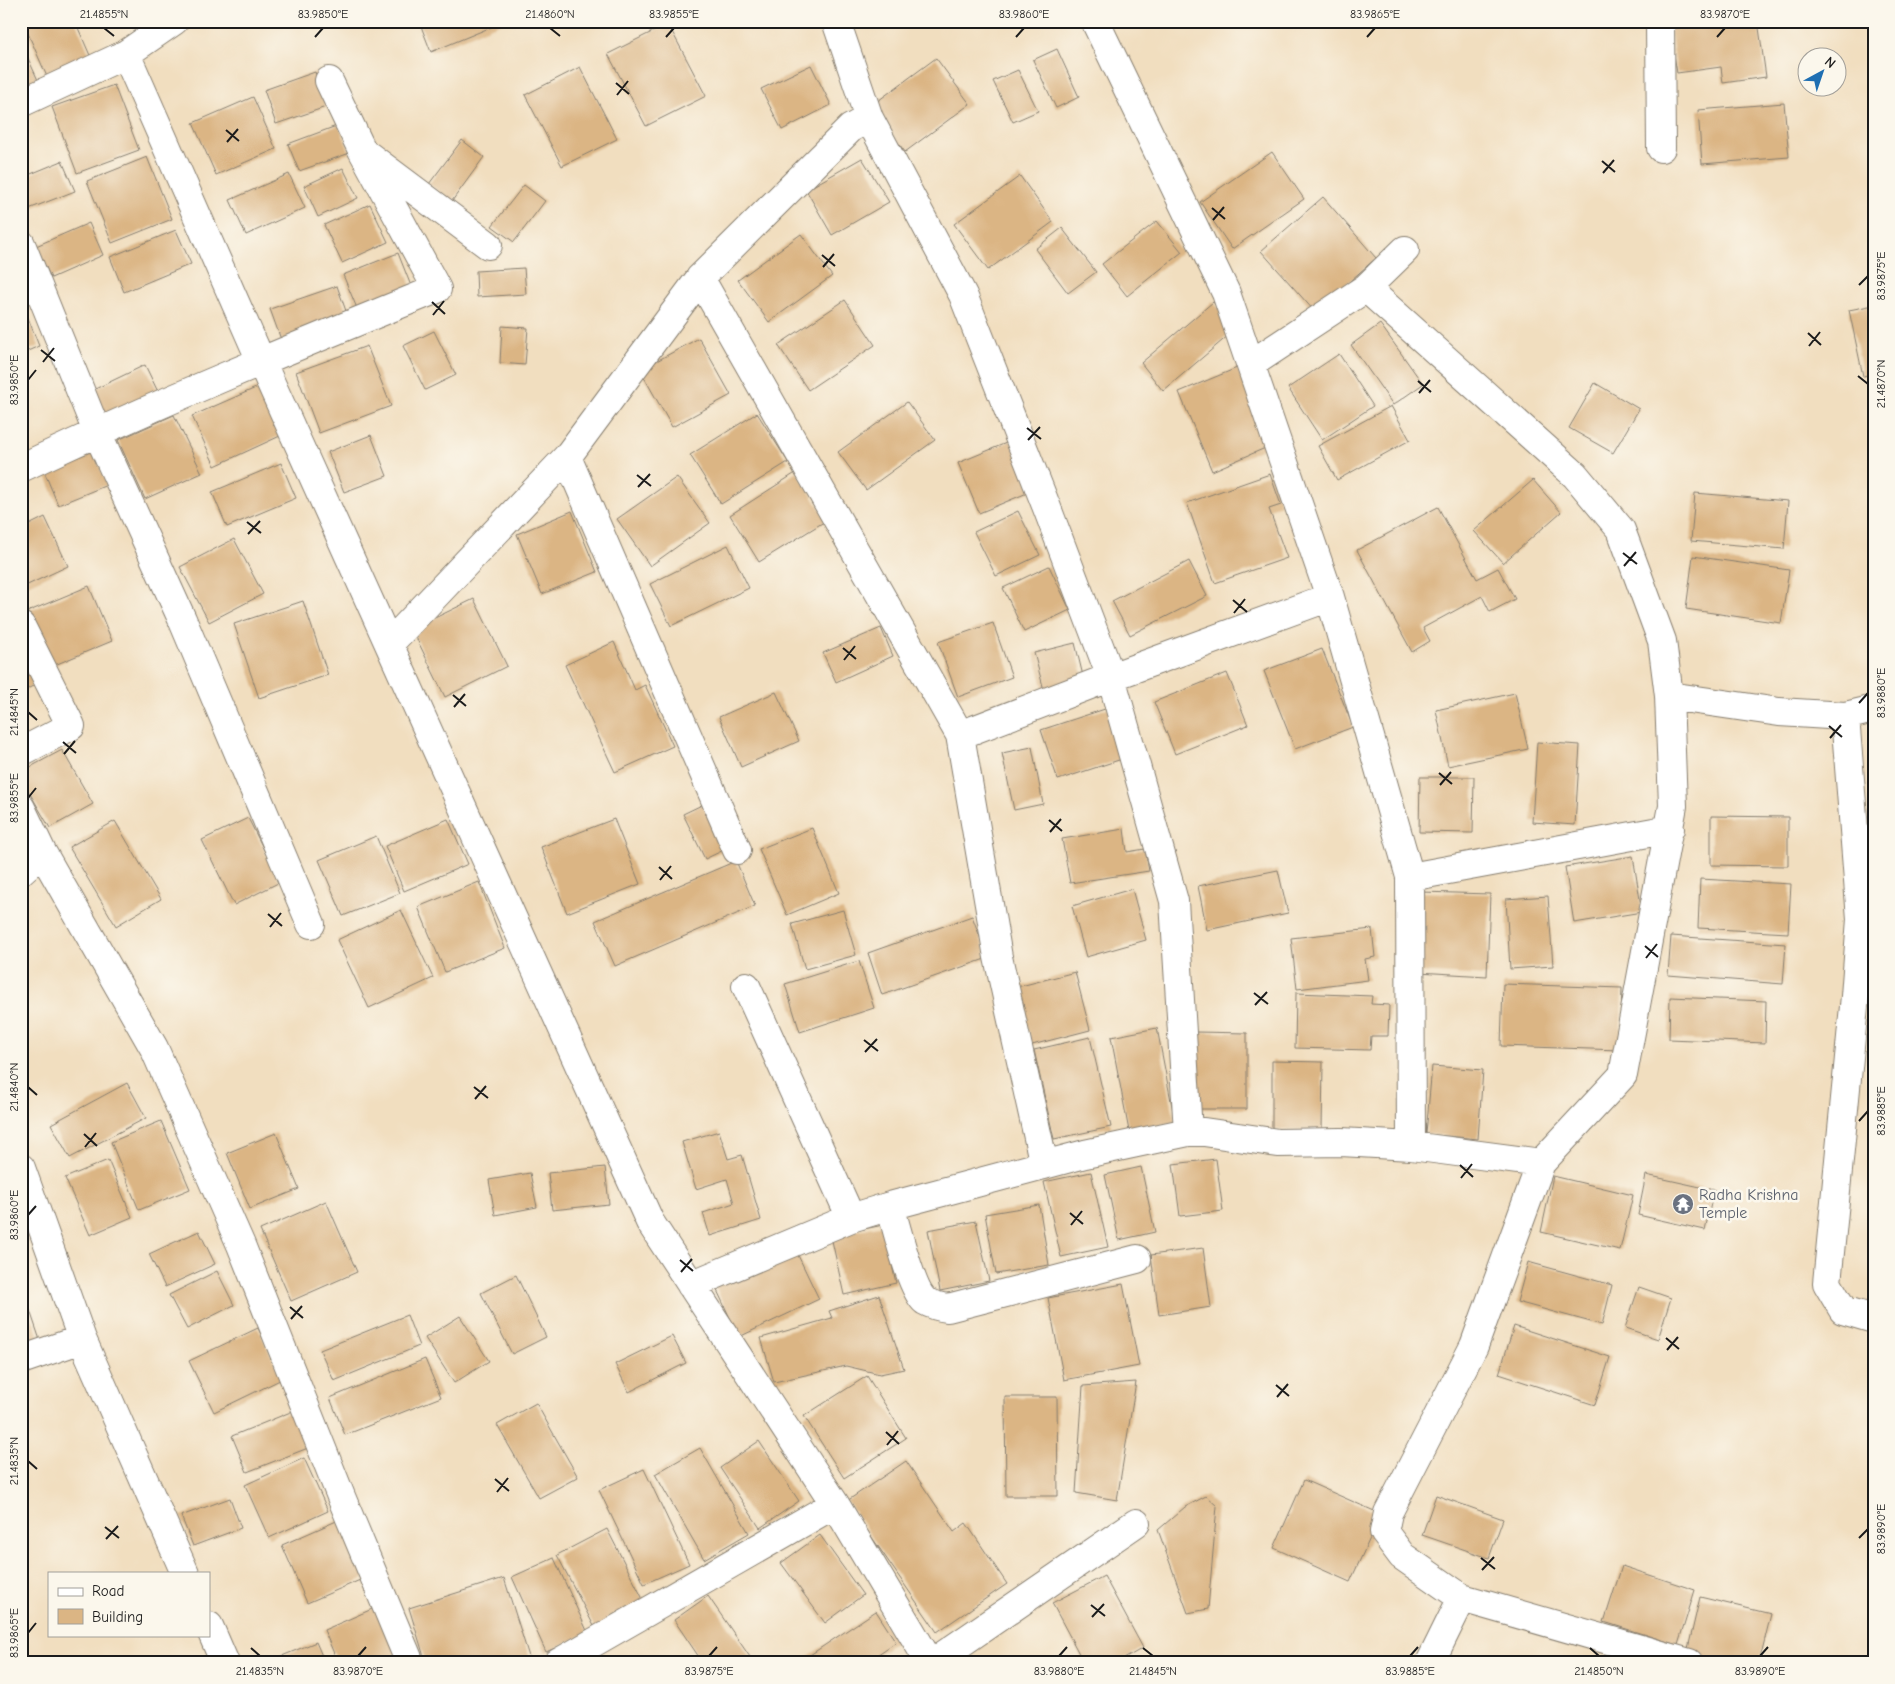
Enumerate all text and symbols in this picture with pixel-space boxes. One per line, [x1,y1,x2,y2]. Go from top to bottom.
text: 21.4855°N [80,7,128,21]
text: 83.9850°E [298,7,348,21]
text: 21.4860°N [525,7,575,21]
text: 83.9855°E [649,7,699,21]
text: 83.9860°E [999,7,1049,21]
text: 83.9865°E [1350,7,1400,21]
text: 83.9870°E [1700,7,1750,21]
north arrow [1798,48,1848,98]
text: N [1821,53,1839,72]
text: 83.9875°E [1874,251,1888,301]
text: 83.9850°E [7,355,21,405]
text: 21.4870°N [1874,360,1888,408]
text: 83.9880°E [1874,668,1888,718]
text: 21.4845°N [7,688,21,736]
text: 83.9855°E [7,773,21,823]
text: 21.4840°N [7,1063,21,1111]
text: 83.9885°E [1874,1086,1888,1136]
place label: Radha Krishna Temple [1699,1186,1799,1222]
text: 83.9860°E [7,1190,21,1240]
temple icon: Radha Krishna Temple [1671,1192,1695,1216]
text: 21.4835°N [7,1437,21,1485]
text: 83.9890°E [1874,1504,1888,1554]
legend [48,1572,210,1636]
text: Road [92,1582,124,1600]
text: 83.9865°E [7,1608,21,1658]
text: Building [92,1608,143,1626]
text: 21.4835°N [236,1664,284,1678]
text: 83.9870°E [333,1664,383,1678]
text: 83.9875°E [684,1664,734,1678]
text: 83.9880°E [1034,1664,1084,1678]
text: 21.4845°N [1129,1664,1177,1678]
text: 83.9885°E [1385,1664,1435,1678]
text: 21.4850°N [1574,1664,1624,1678]
text: 83.9890°E [1735,1664,1785,1678]

